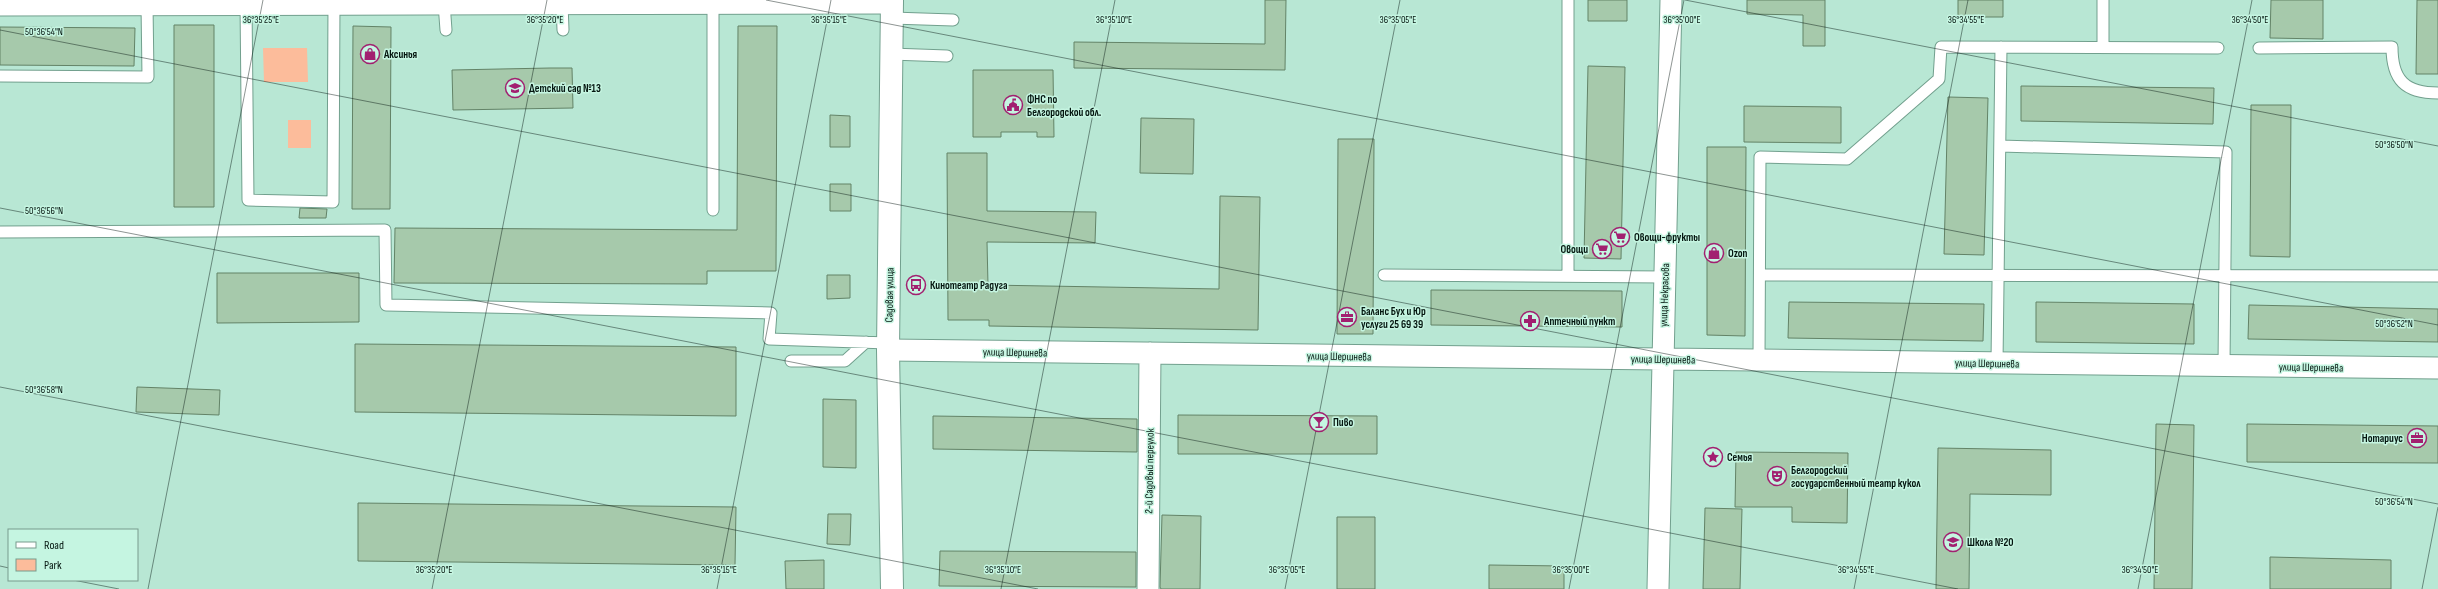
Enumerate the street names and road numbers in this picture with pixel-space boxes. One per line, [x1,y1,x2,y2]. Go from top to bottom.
street label: улица Некрасова [1657,263,1672,327]
street label: Садовая улица [883,267,896,323]
street label: улица Шершнева [983,345,1047,360]
street label: улица Шершнева [1307,349,1371,364]
street label: улица Шершнева [1631,352,1695,367]
street label: улица Шершнева [1955,356,2019,371]
street label: улица Шершнева [2279,360,2343,375]
street label: 2-й Садовый переулок [1142,427,1157,514]

